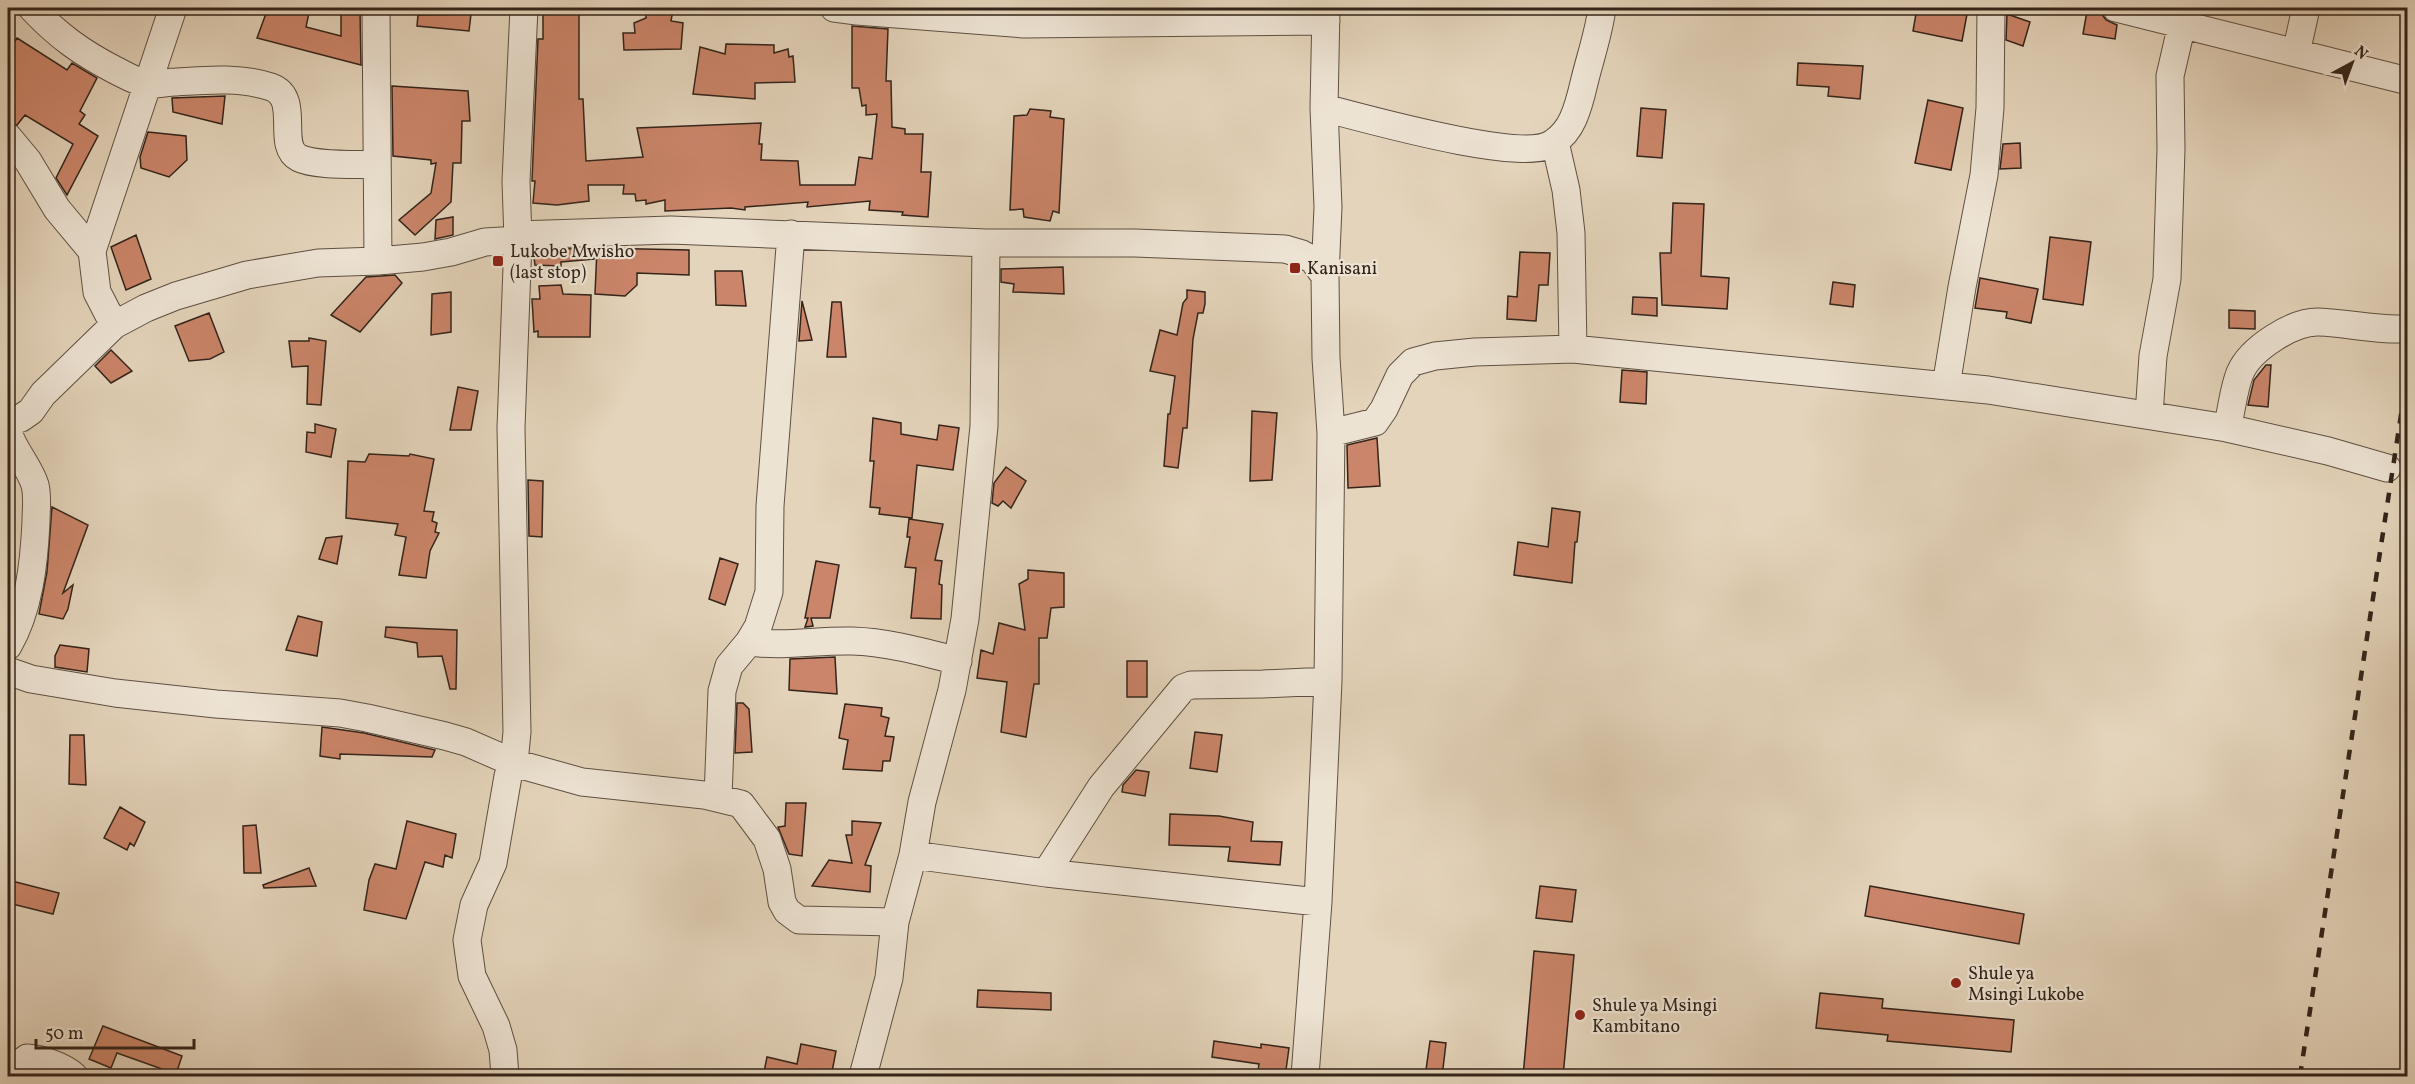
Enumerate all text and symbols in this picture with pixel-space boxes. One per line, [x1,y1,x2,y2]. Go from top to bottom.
north arrow [2322,33,2382,93]
text: N [2349,41,2372,66]
place label: Lukobe Mwisho (last stop) [510,240,634,286]
marker: Lukobe Mwisho (last stop) [491,254,505,268]
place label: Kanisani [1307,257,1377,282]
marker: Kanisani [1288,261,1302,275]
place label: Shule ya Msingi Lukobe [1968,962,2084,1008]
marker: Shule ya Msingi Lukobe [1949,976,1963,990]
place label: Shule ya Msingi Kambitano [1592,994,1717,1040]
marker: Shule ya Msingi Kambitano [1573,1008,1587,1022]
scale bar [36,1012,194,1050]
text: 50 m [45,1022,84,1047]

